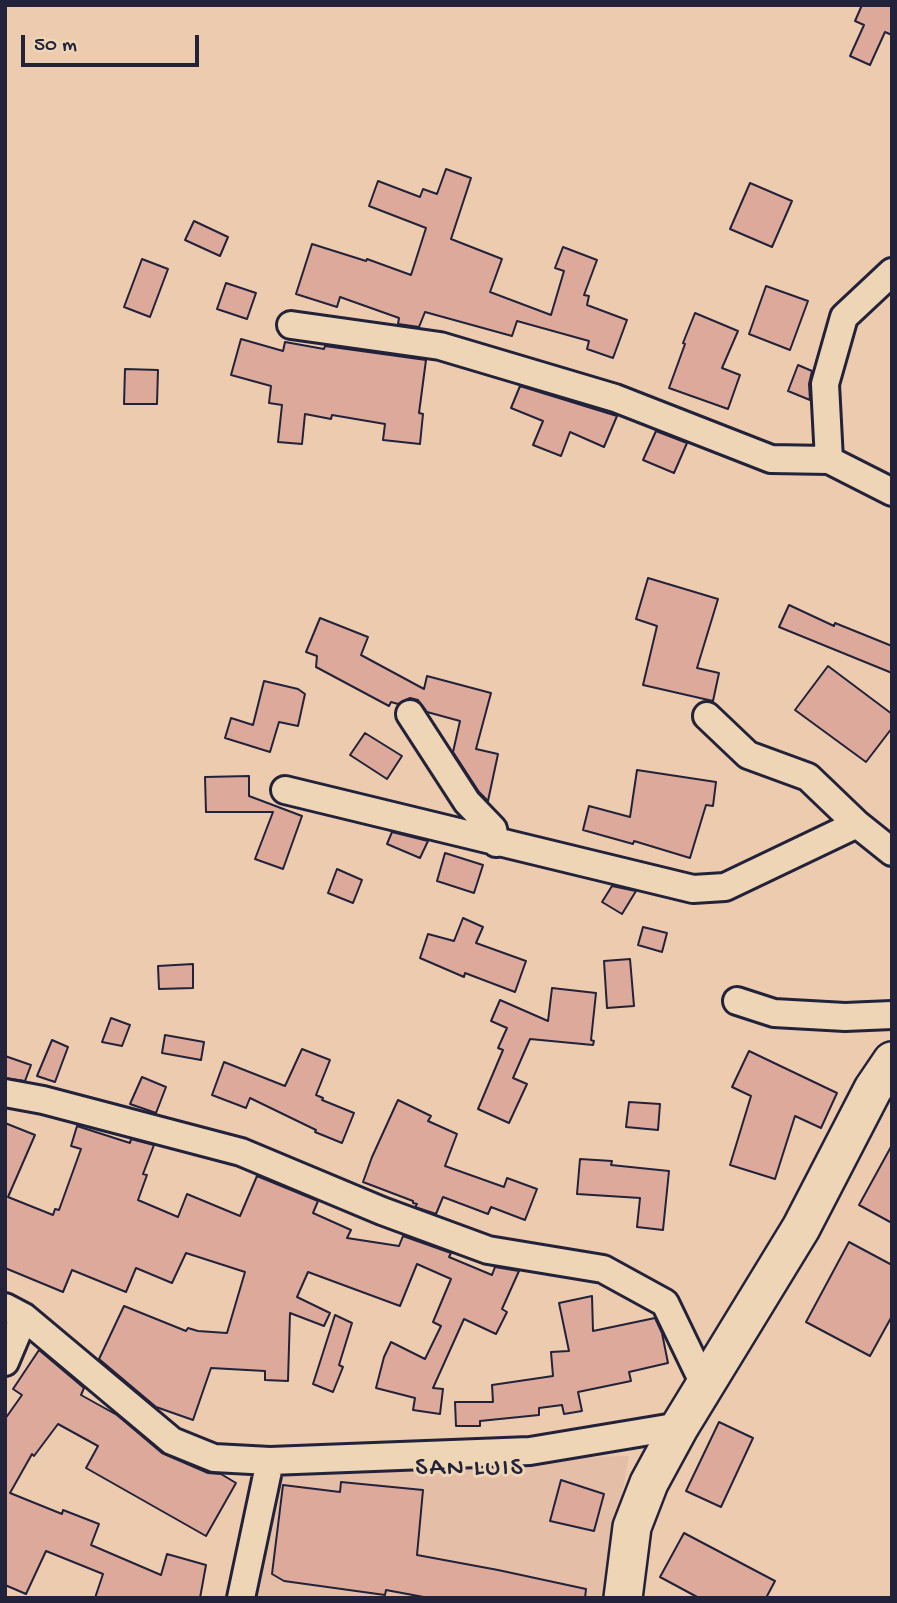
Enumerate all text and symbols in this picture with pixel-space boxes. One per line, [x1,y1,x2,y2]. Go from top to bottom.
scale bar [24,21,203,65]
text: 50 m [34,34,77,59]
district label: SAN LUIS [416,1454,524,1486]

